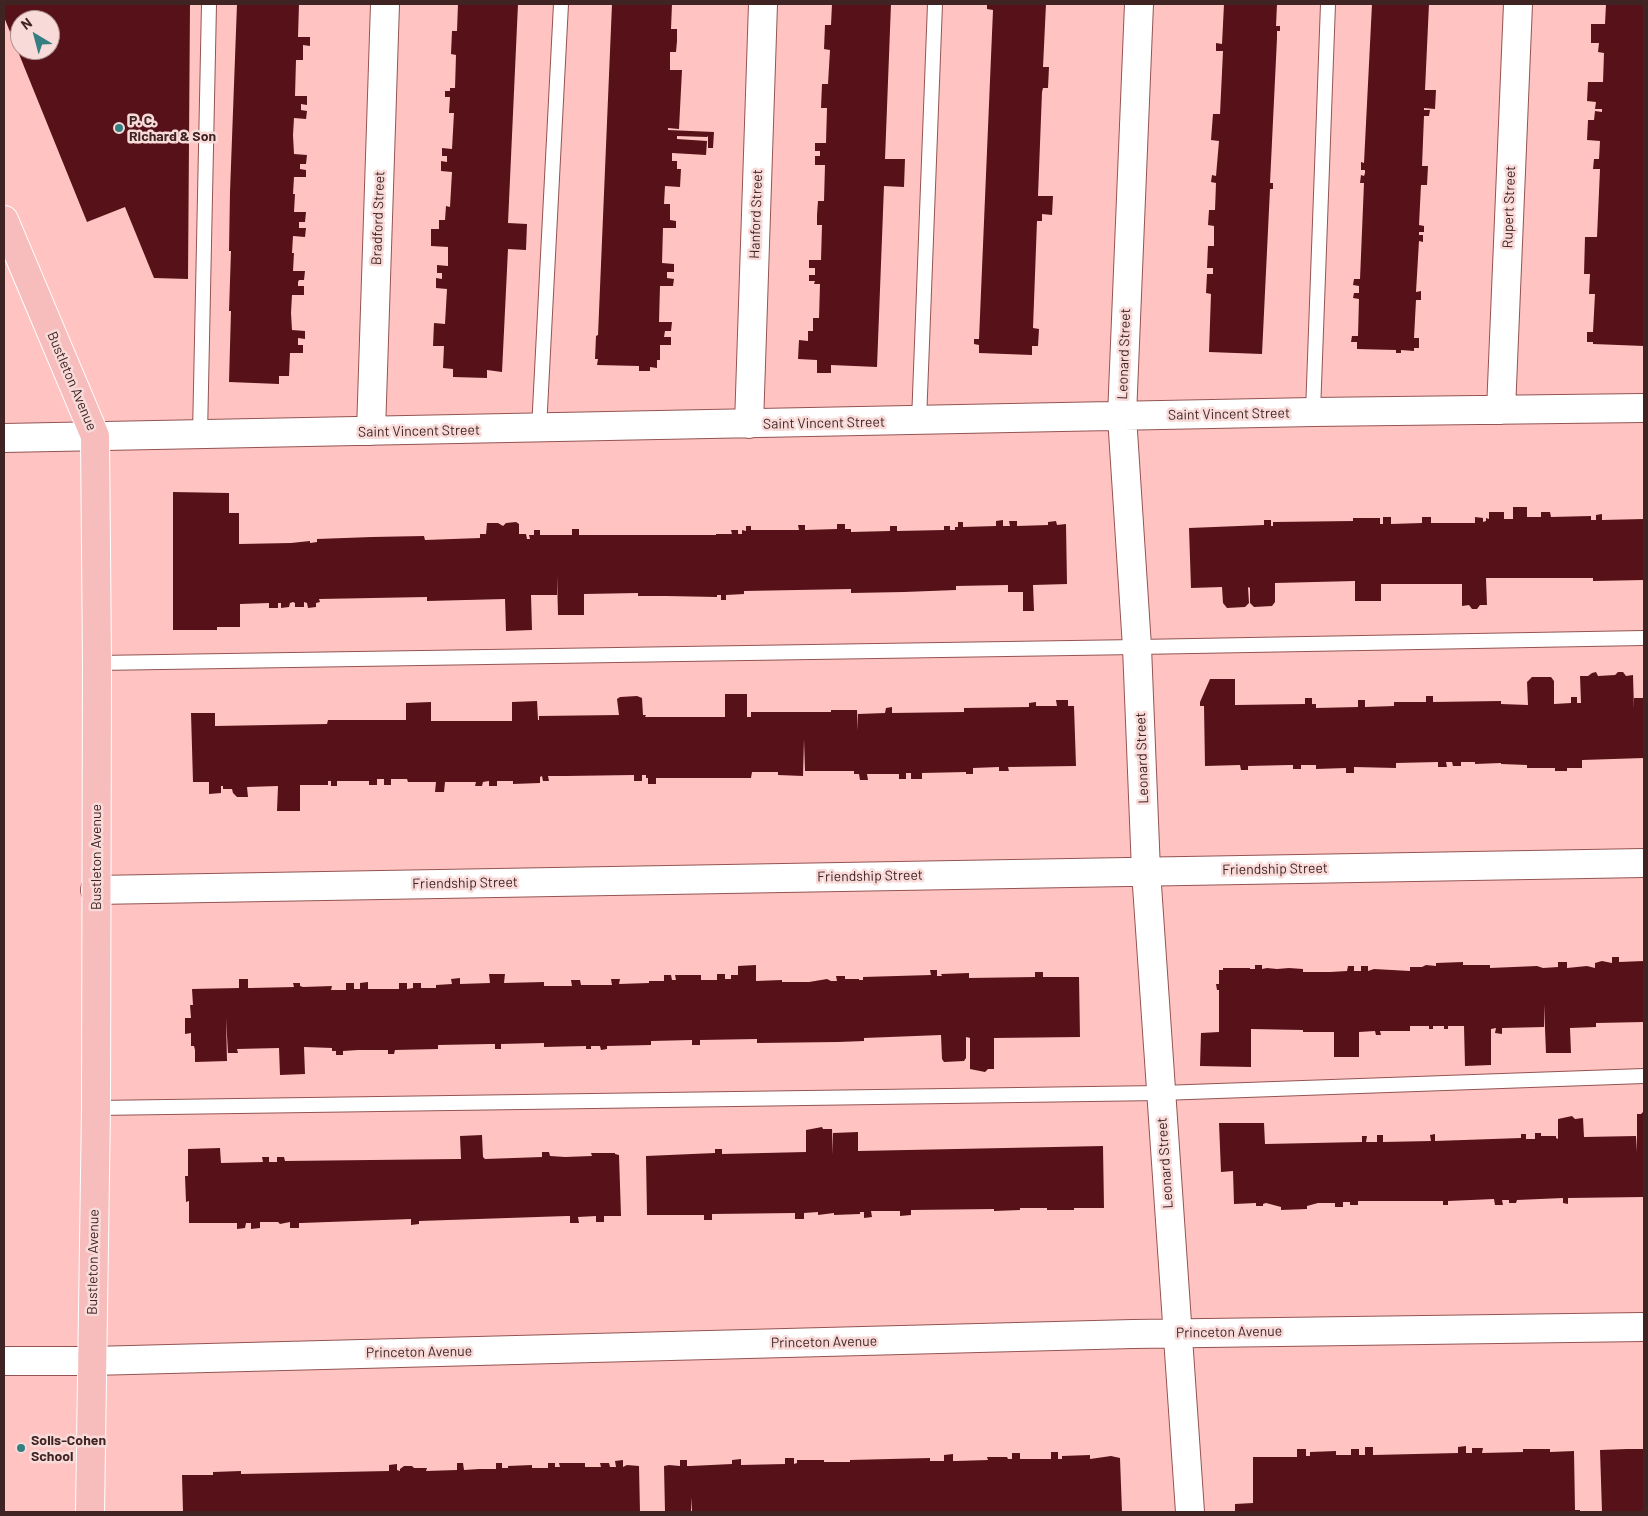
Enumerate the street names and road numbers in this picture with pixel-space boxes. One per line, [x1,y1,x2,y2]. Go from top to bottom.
street label: Rupert Street [1499,165,1519,249]
street label: Hanford Street [746,169,766,259]
street label: Bradford Street [368,171,388,265]
street label: Leonard Street [1114,308,1134,400]
street label: Bustleton Avenue [44,329,100,433]
street label: Saint Vincent Street [1168,405,1290,423]
street label: Saint Vincent Street [763,414,885,432]
street label: Saint Vincent Street [358,422,480,440]
street label: Leonard Street [1132,712,1152,804]
street label: Bustleton Avenue [88,804,104,910]
street label: Friendship Street [1222,860,1328,878]
street label: Friendship Street [817,867,923,885]
street label: Friendship Street [412,874,518,892]
street label: Leonard Street [1153,1117,1177,1209]
street label: Bustleton Avenue [84,1209,102,1315]
street label: Princeton Avenue [1176,1323,1282,1341]
street label: Princeton Avenue [771,1333,877,1351]
street label: Princeton Avenue [366,1343,472,1361]

